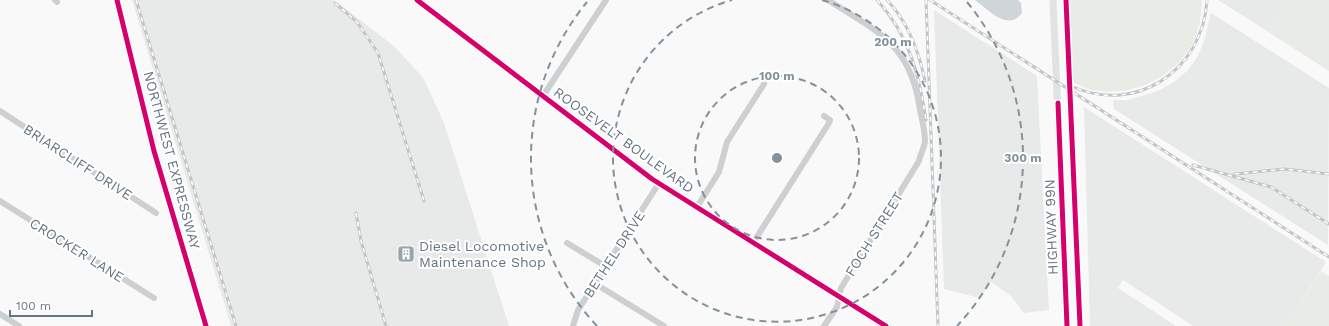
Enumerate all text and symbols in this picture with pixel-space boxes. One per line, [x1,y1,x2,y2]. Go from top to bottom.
text: 200 m [874,35,912,49]
street label: NORTHWEST EXPRESSWAY [141,69,203,251]
text: 100 m [759,69,795,83]
street label: ROOSEVELT BOULEVARD [551,84,697,196]
street label: BRIARCLIFF DRIVE [21,121,135,203]
centre of rings [770,151,784,165]
text: 300 m [1004,151,1042,165]
street label: HIGHWAY 99N [1041,179,1061,275]
street label: FOCH STREET [842,189,907,279]
street label: BETHEL DRIVE [580,208,648,300]
street label: CROCKER LANE [27,215,127,285]
place label: Diesel Locomotive Maintenance Shop [419,238,546,270]
building icon: Diesel Locomotive Maintenance Shop [396,244,416,264]
scale bar [10,292,92,318]
text: 100 m [16,299,51,313]

